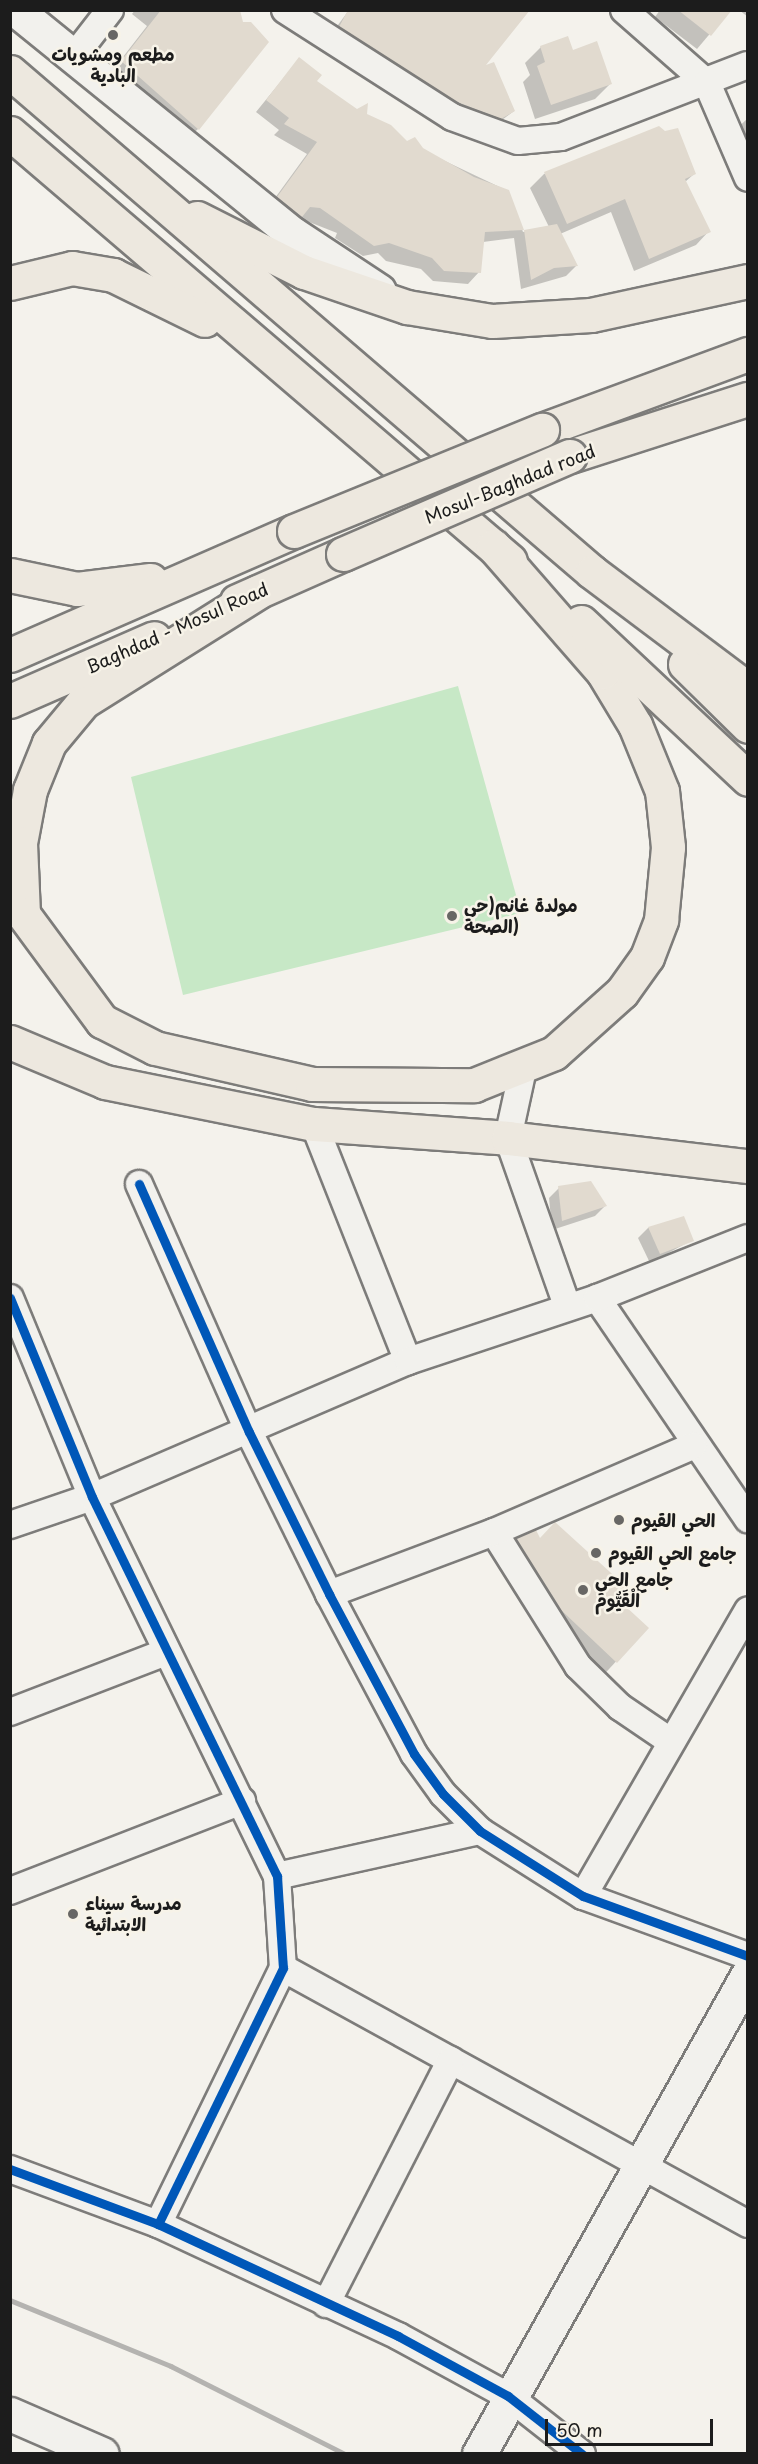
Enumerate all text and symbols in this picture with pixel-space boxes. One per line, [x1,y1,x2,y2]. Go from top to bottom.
marker: مطعم ومشويات البادية [106,28,120,42]
place label: مطعم ومشويات البادية [51,44,175,86]
street label: Mosul-Baghdad road [421,440,599,528]
street label: Baghdad - Mosul Road [82,578,272,678]
place label: مولدة غانم(حي الصحة) [464,895,578,938]
marker: مولدة غانم(حي الصحة) [445,909,459,923]
place label: الحي القيوم [631,1509,715,1531]
marker: الحي القيوم [612,1513,626,1527]
place label: جامع الحي القيوم [608,1542,737,1564]
marker: جامع الحي القيوم [589,1546,603,1560]
place label: جامع الحي الْقَيُّوم [595,1569,673,1612]
marker: جامع الحي الْقَيُّوم [576,1583,590,1597]
place label: مدرسة سيناء الابتدائية [85,1893,182,1936]
marker: مدرسة سيناء الابتدائية [66,1907,80,1921]
scale bar [548,2407,716,2445]
text: 50 m [556,2416,603,2443]

